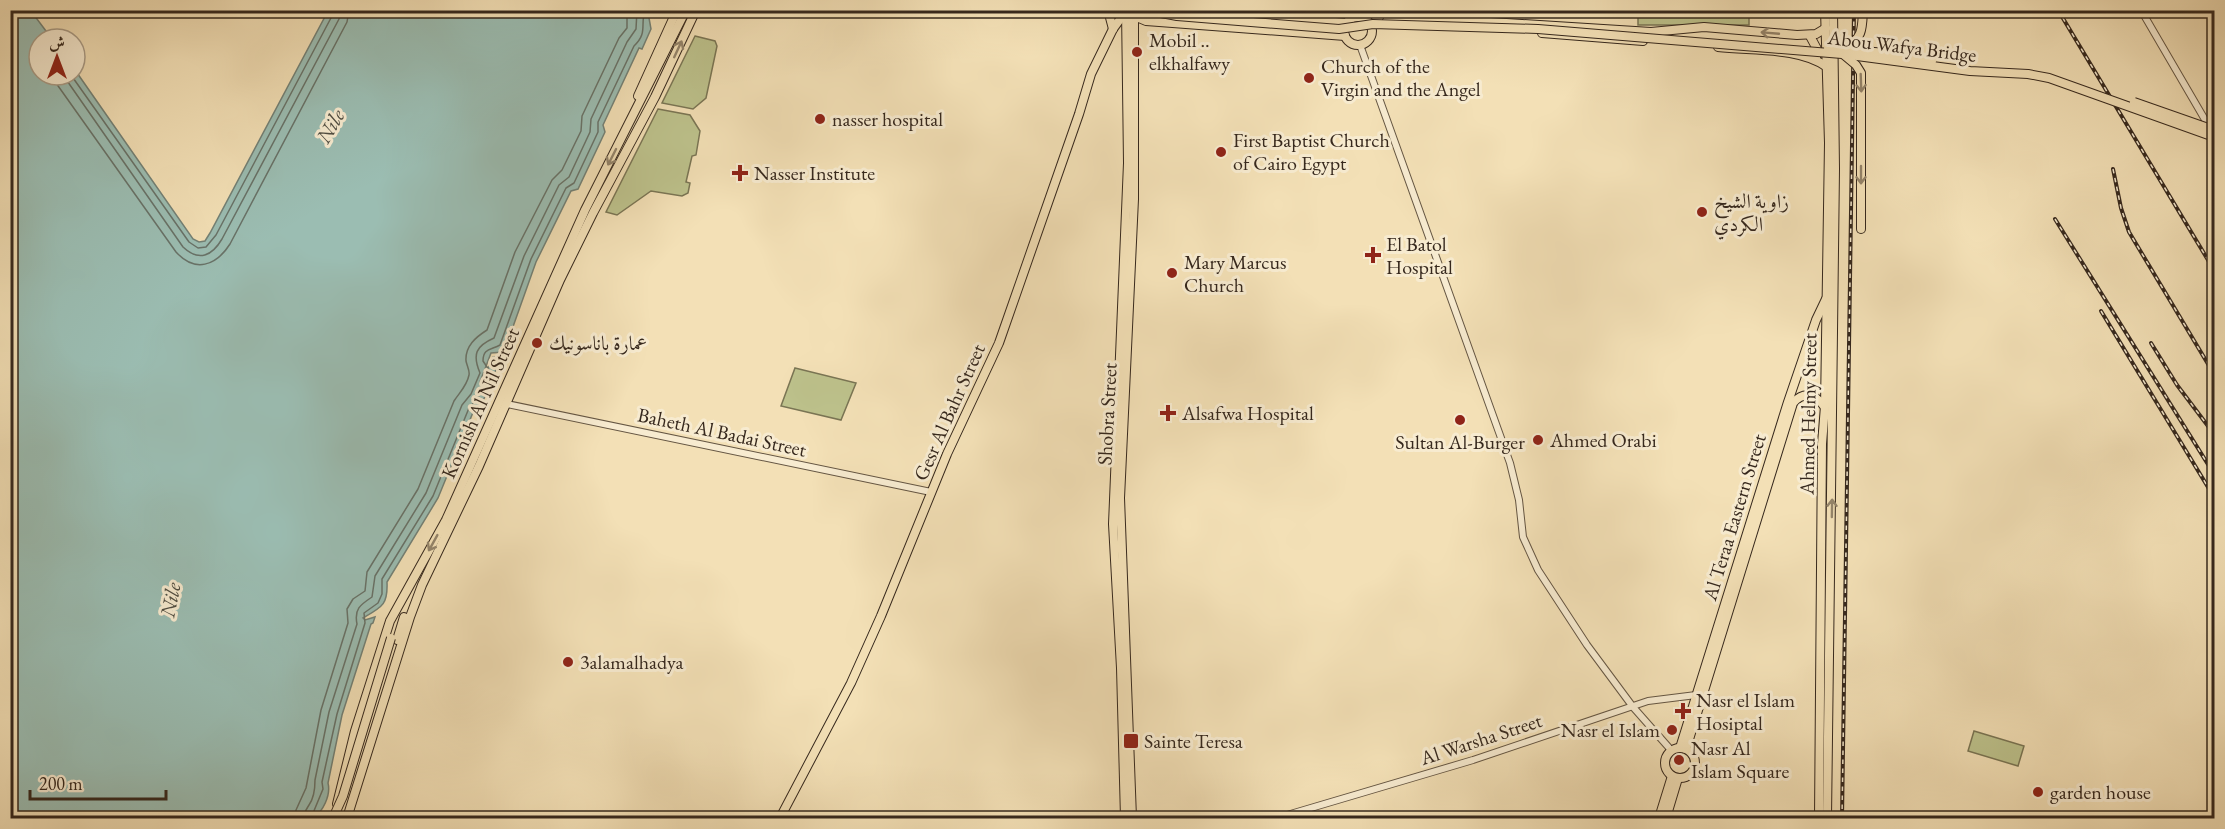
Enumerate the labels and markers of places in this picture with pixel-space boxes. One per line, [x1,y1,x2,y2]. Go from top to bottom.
place label: Mobil .. elkhalfawy [1149,27,1230,76]
marker: Mobil .. elkhalfawy [1130,45,1144,59]
place label: Church of the Virgin and the Angel [1321,53,1481,102]
marker: Church of the Virgin and the Angel [1302,71,1316,85]
place label: nasser hospital [832,106,943,132]
marker: nasser hospital [813,112,827,126]
place label: First Baptist Church of Cairo Egypt [1233,127,1390,176]
marker: First Baptist Church of Cairo Egypt [1214,145,1228,159]
place label: Nasser Institute [754,160,875,186]
marker: Nasser Institute [731,164,749,182]
place label: زاوية الشيخ الكردي [1714,188,1789,240]
marker: زاوية الشيخ الكردي [1695,205,1709,219]
place label: El Batol Hospital [1386,231,1453,280]
marker: El Batol Hospital [1364,246,1382,264]
place label: Mary Marcus Church [1184,249,1286,298]
marker: Mary Marcus Church [1165,266,1179,280]
place label: عمارة باناسونيك [549,330,647,356]
marker: عمارة باناسونيك [530,336,544,350]
place label: Alsafwa Hospital [1181,400,1314,426]
marker: Alsafwa Hospital [1159,404,1177,422]
marker: Sultan Al-Burger [1453,413,1467,427]
place label: Ahmed Orabi [1549,427,1657,453]
place label: Sultan Al-Burger [1395,429,1525,455]
marker: Ahmed Orabi [1531,433,1545,447]
place label: 3alamalhadya [580,649,684,675]
marker: 3alamalhadya [561,655,575,669]
place label: Nasr el Islam Hosiptal [1696,687,1796,736]
marker: Nasr el Islam Hosiptal [1674,702,1692,720]
place label: Nasr el Islam [1561,717,1660,743]
marker: Nasr el Islam [1665,723,1679,737]
place label: Sainte Teresa [1144,728,1243,754]
marker: Sainte Teresa [1122,732,1140,750]
place label: Nasr Al Islam Square [1691,735,1790,784]
marker: Nasr Al Islam Square [1672,753,1686,767]
place label: garden house [2050,779,2151,805]
marker: garden house [2031,785,2045,799]

